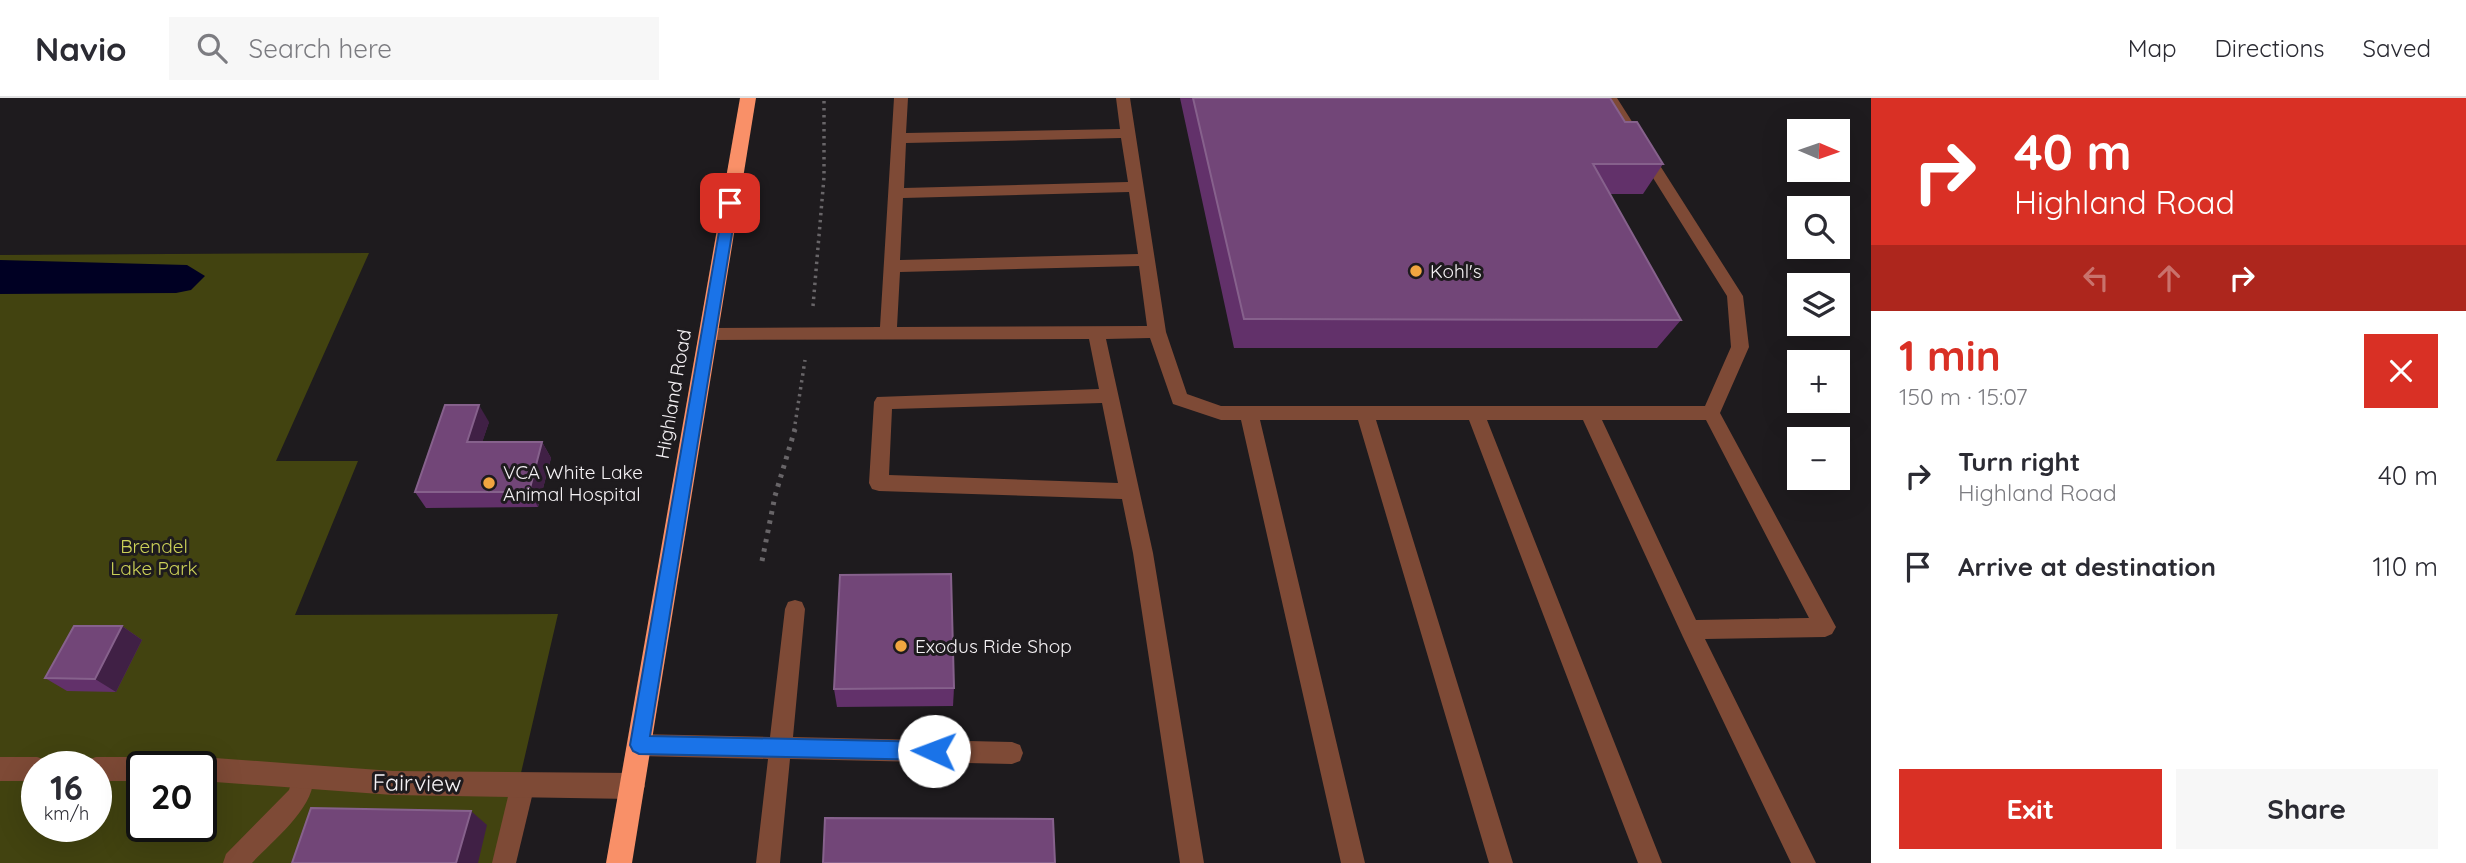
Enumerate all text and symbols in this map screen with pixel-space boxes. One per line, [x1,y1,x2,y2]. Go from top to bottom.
search box [169,17,659,80]
text: Navio [35,28,127,69]
icon: search [193,29,231,67]
text: Search here [249,32,392,65]
text: Map [2128,33,2177,63]
text: Directions [2215,33,2325,63]
text: Saved [2363,33,2431,63]
north arrow [1787,119,1850,182]
map controls [1787,119,1850,490]
text: 40 m [2014,121,2132,182]
icon: right [1899,126,1990,217]
pin [700,173,760,233]
text: Highland Road [2014,182,2235,222]
icon: arrive [711,184,749,222]
button: search [1787,196,1850,259]
place label: Kohl's [1430,259,1482,283]
icon: left [2077,259,2115,297]
icon: ahead [2150,259,2188,297]
icon: right [2223,259,2261,297]
marker: Kohl's [1408,263,1424,279]
button: layers [1787,273,1850,336]
street label: Highland Road [650,327,696,461]
text: 1 min [1899,329,2001,382]
button: close [2364,334,2438,408]
button: + [1787,350,1850,413]
text: 150 m · 15:07 [1899,382,2028,411]
button: − [1787,427,1850,490]
text: Turn right [1958,445,2080,478]
icon: right [1899,457,1937,495]
text: 40 m [2378,459,2438,492]
place label: VCA White Lake Animal Hospital [503,460,643,506]
marker: VCA White Lake Animal Hospital [481,475,497,491]
text: Highland Road [1958,478,2117,507]
park label: Brendel Lake Park [110,534,198,580]
icon: arrive [1899,548,1937,586]
text: Arrive at destination [1958,550,2216,583]
text: 110 m [2372,550,2438,583]
place label: Exodus Ride Shop [915,634,1072,658]
marker: Exodus Ride Shop [893,638,909,654]
position arrow [897,714,971,788]
speed limit sign: 20 [126,751,217,842]
text: 16 [50,765,83,809]
street label: Fairview [372,767,462,798]
button: Exit [1899,769,2162,849]
button: Share [2176,769,2438,849]
text: km/h [44,802,89,825]

